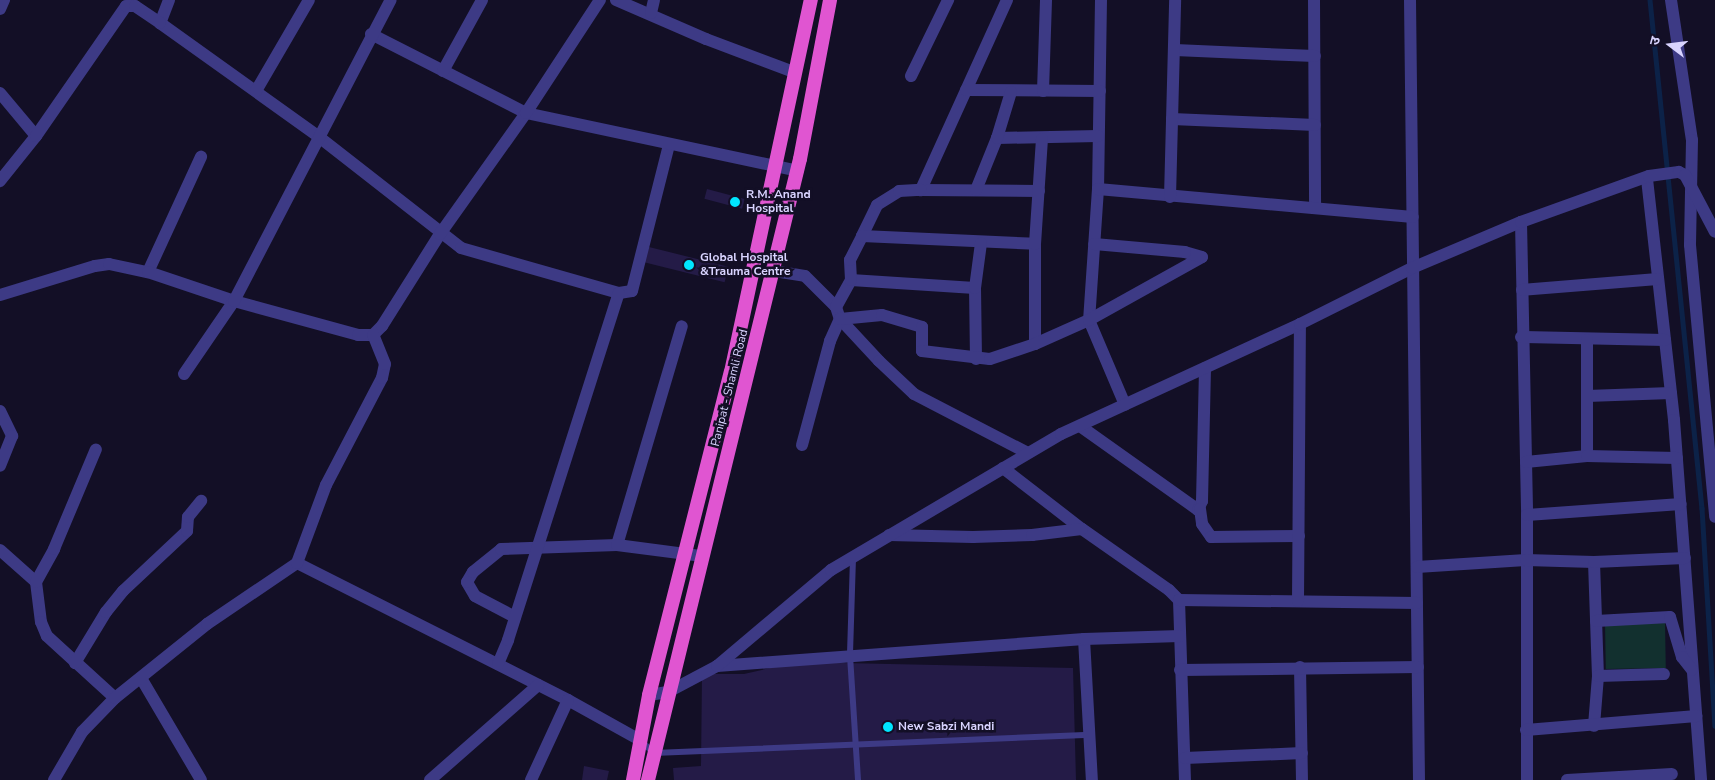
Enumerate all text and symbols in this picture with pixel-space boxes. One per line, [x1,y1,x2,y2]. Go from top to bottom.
north arrow [1645,20,1695,70]
text: उ [1645,35,1665,47]
place label: R.M. Anand Hospital [746,188,811,216]
marker: R.M. Anand Hospital [728,195,742,209]
place label: Global Hospital &Trauma Centre [700,251,790,279]
marker: Global Hospital &Trauma Centre [682,258,696,272]
street label: Panipat - Shamli Road [708,328,752,448]
place label: New Sabzi Mandi [898,720,994,734]
marker: New Sabzi Mandi [882,721,894,733]

